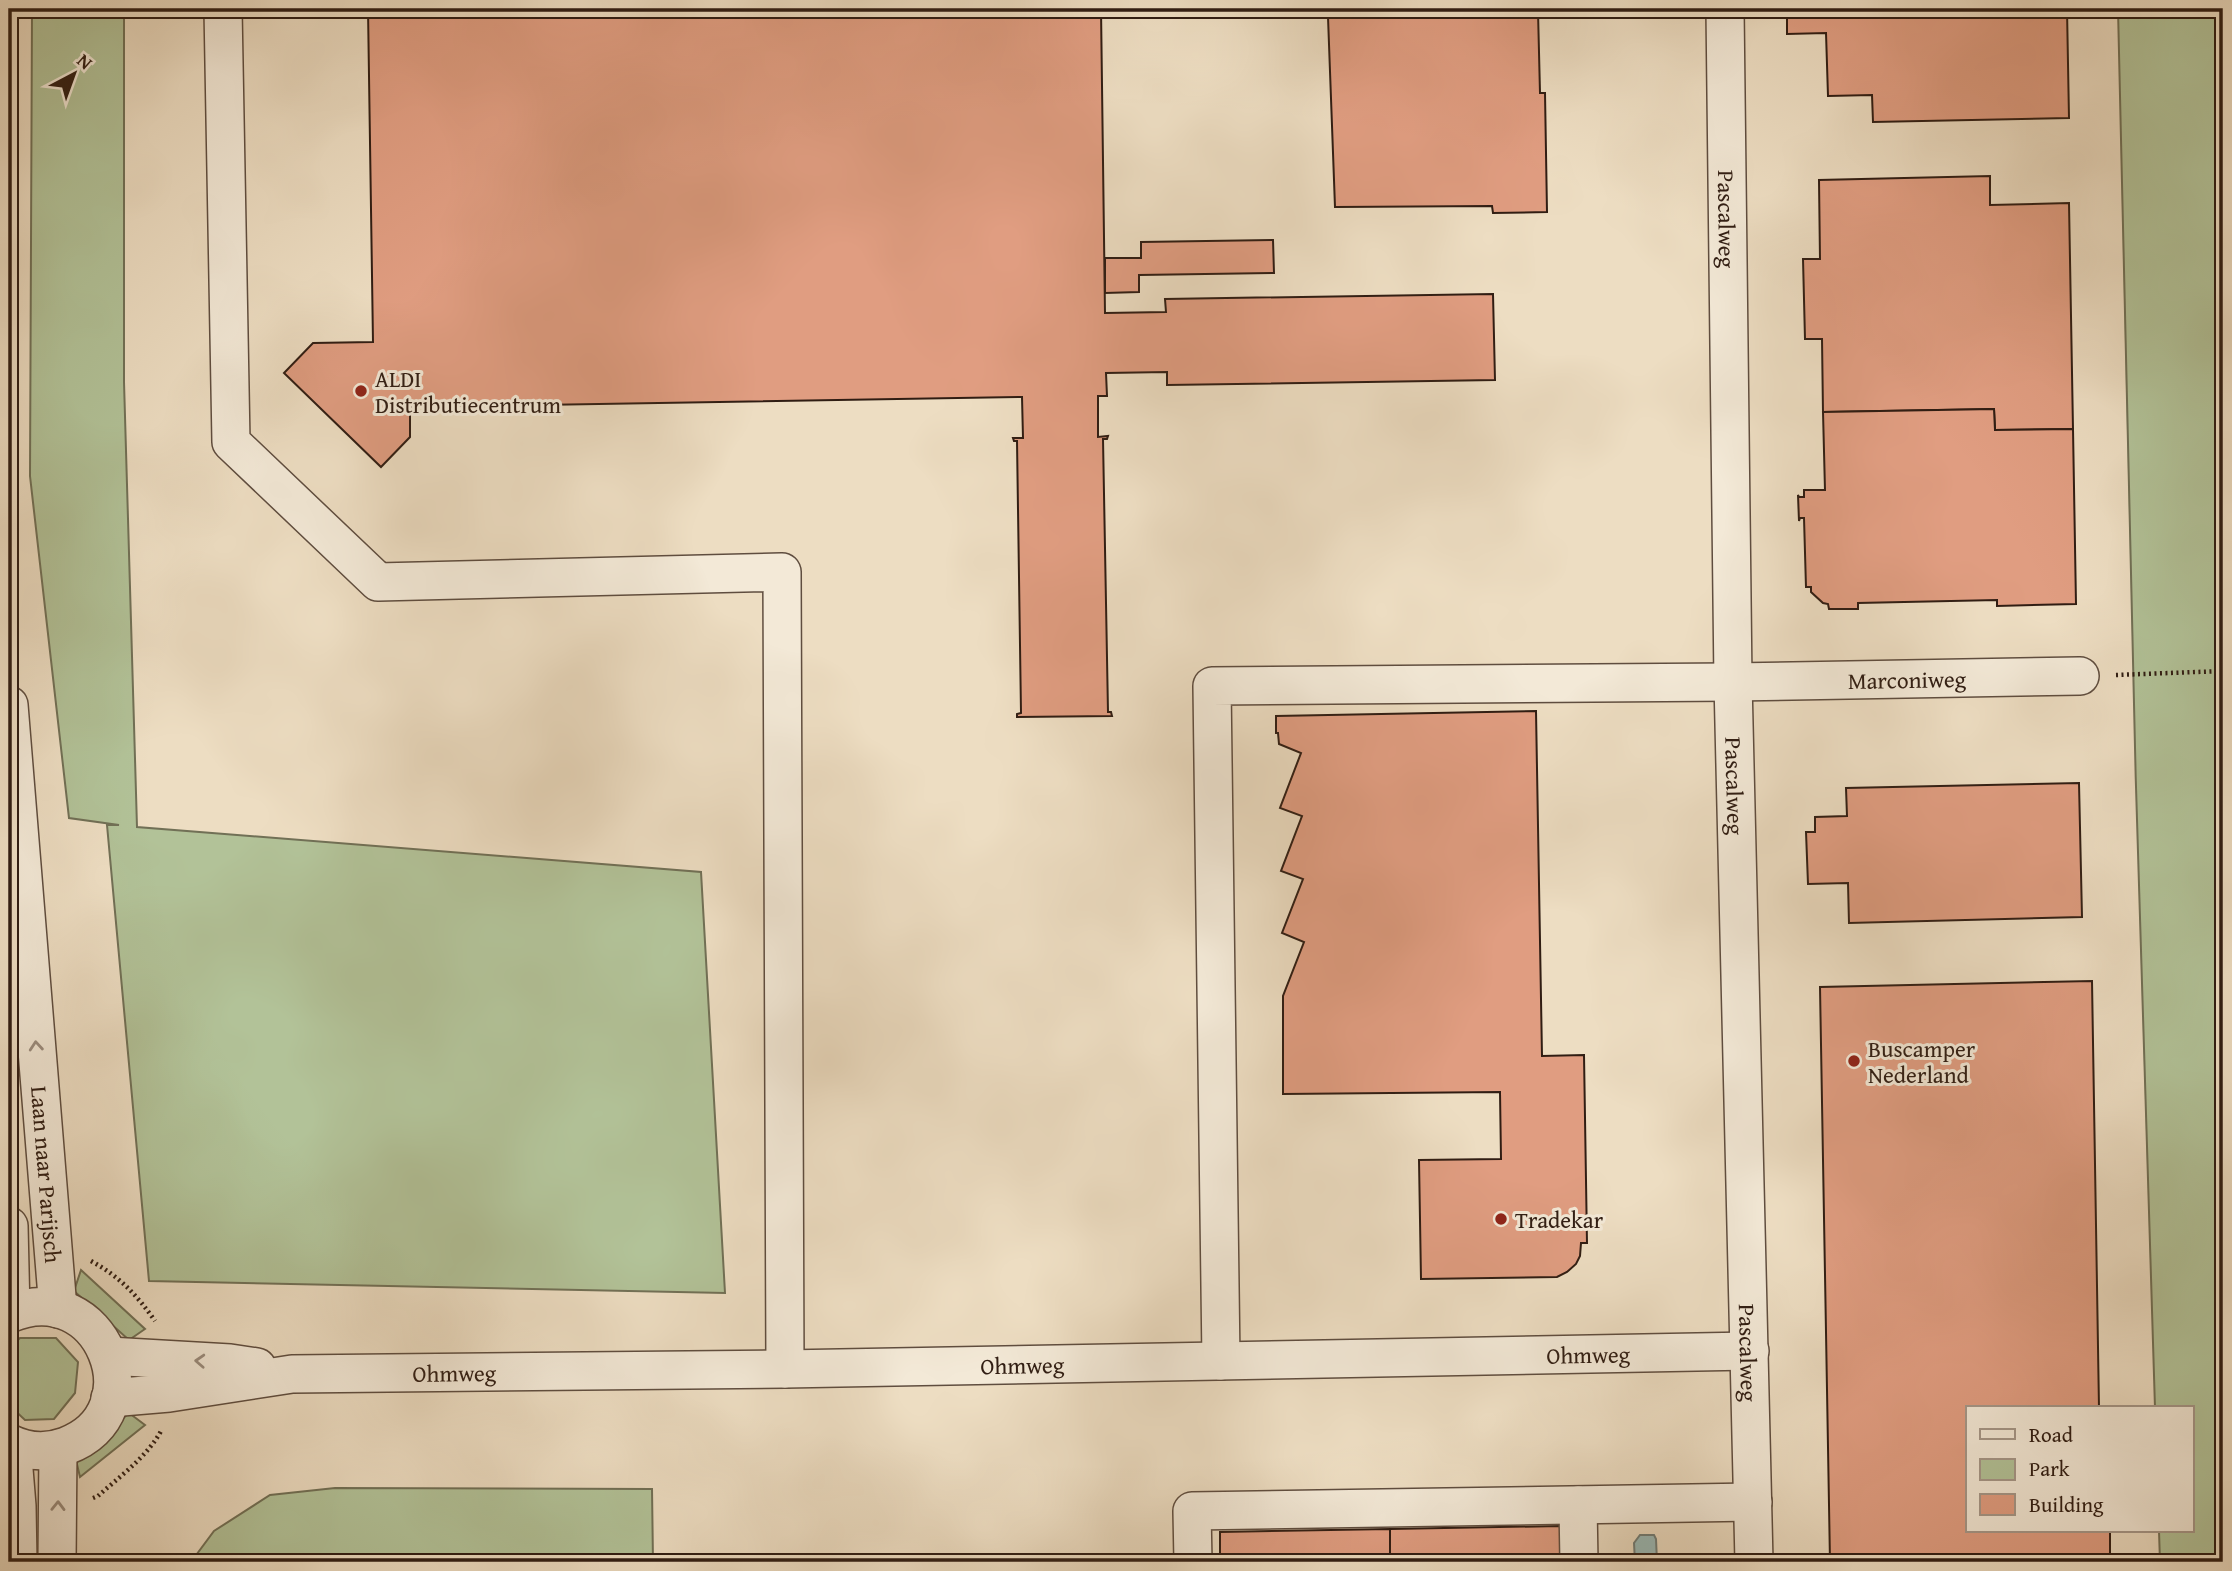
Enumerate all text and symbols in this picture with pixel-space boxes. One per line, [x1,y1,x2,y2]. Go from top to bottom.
north arrow [38,38,108,108]
text: N [71,46,99,76]
street label: Pascalweg [1710,170,1745,269]
place label: ALDI Distributiecentrum [375,362,561,421]
marker: ALDI Distributiecentrum [353,383,369,399]
street label: Marconiweg [1847,661,1967,697]
street label: Pascalweg [1718,737,1753,836]
place label: Buscamper Nederland [1868,1032,1976,1091]
one-way arrow [29,1040,44,1051]
marker: Buscamper Nederland [1846,1053,1862,1069]
street label: Laan naar Parijsch [23,1085,71,1264]
place label: Tradekar [1515,1203,1604,1236]
marker: Tradekar [1493,1211,1509,1227]
street label: Pascalweg [1731,1303,1767,1403]
street label: Ohmweg [1546,1337,1631,1371]
street label: Ohmweg [980,1347,1065,1382]
one-way arrow [195,1354,206,1369]
street label: Ohmweg [412,1355,497,1389]
legend [1966,1406,2194,1532]
text: Road [2029,1419,2074,1450]
text: Park [2029,1453,2070,1484]
text: Building [2029,1489,2104,1520]
one-way arrow [50,1500,66,1510]

